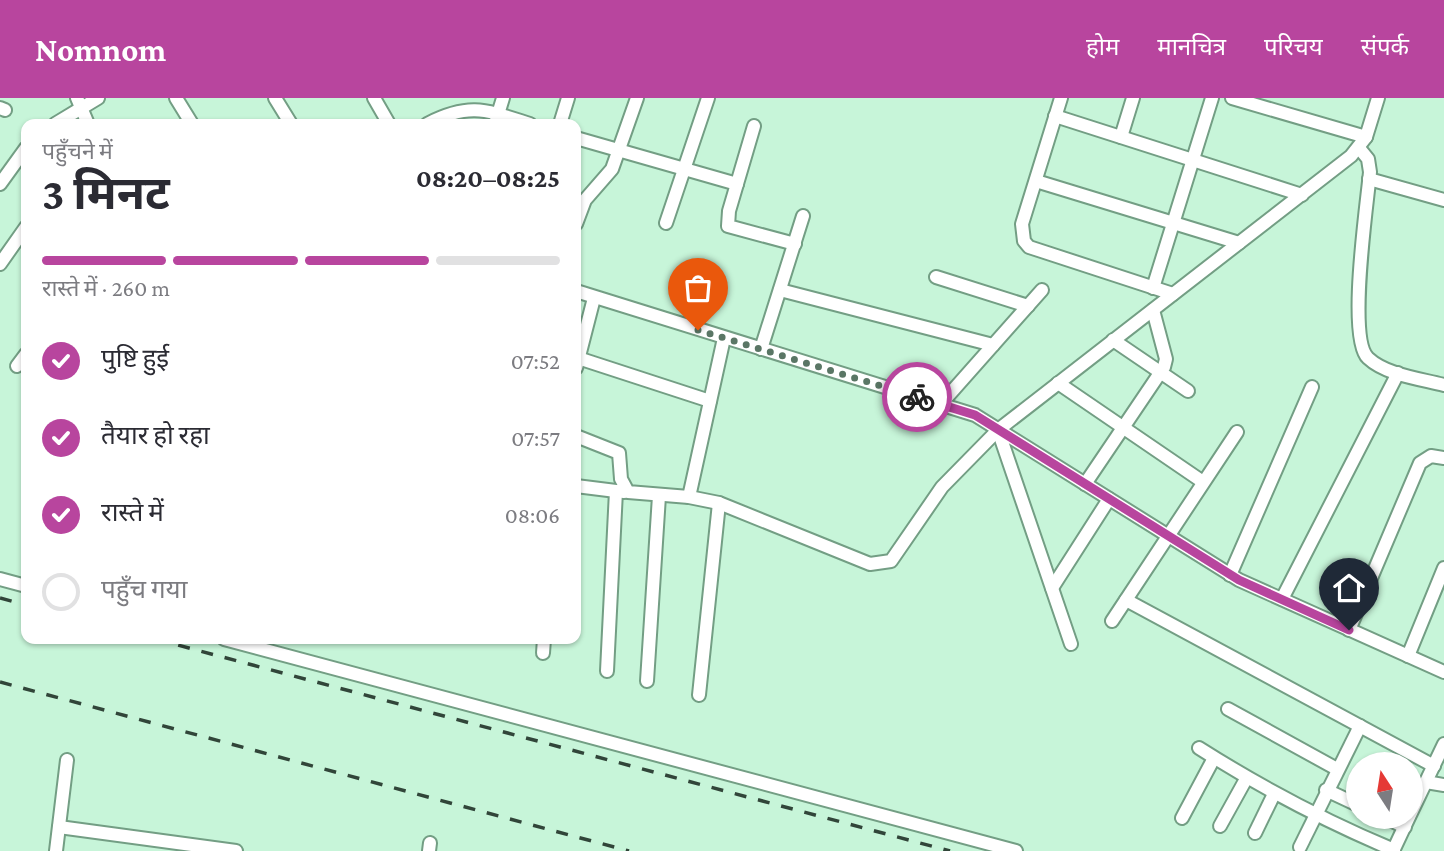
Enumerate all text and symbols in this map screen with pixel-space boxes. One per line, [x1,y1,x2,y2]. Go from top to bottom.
text: Nomnom [35,31,166,68]
text: होम [1086,33,1119,60]
text: मानचित्र [1157,33,1226,60]
text: परिचय [1264,33,1323,60]
text: संपर्क [1361,33,1409,60]
text: पहुँचने में [42,138,113,164]
text: 08:20–08:25 [416,164,560,193]
text: 3 मिनट [42,168,170,219]
pin [668,258,728,330]
icon: bag [679,269,717,307]
text: रास्ते में · 260 m [42,275,170,301]
icon: check [42,342,80,380]
text: पुष्टि हुई [101,344,169,373]
text: 07:52 [511,348,560,374]
courier [882,362,952,432]
icon: bike [898,378,936,416]
icon: check [42,419,80,457]
text: तैयार हो रहा [101,421,210,450]
text: 07:57 [511,425,560,451]
icon: check [42,496,80,534]
text: रास्ते में [101,498,164,527]
text: 08:06 [505,502,560,528]
pin [1319,558,1379,630]
icon: home [1330,569,1368,607]
text: पहुँच गया [101,575,187,604]
north arrow [1346,752,1423,830]
map controls [1346,752,1423,829]

